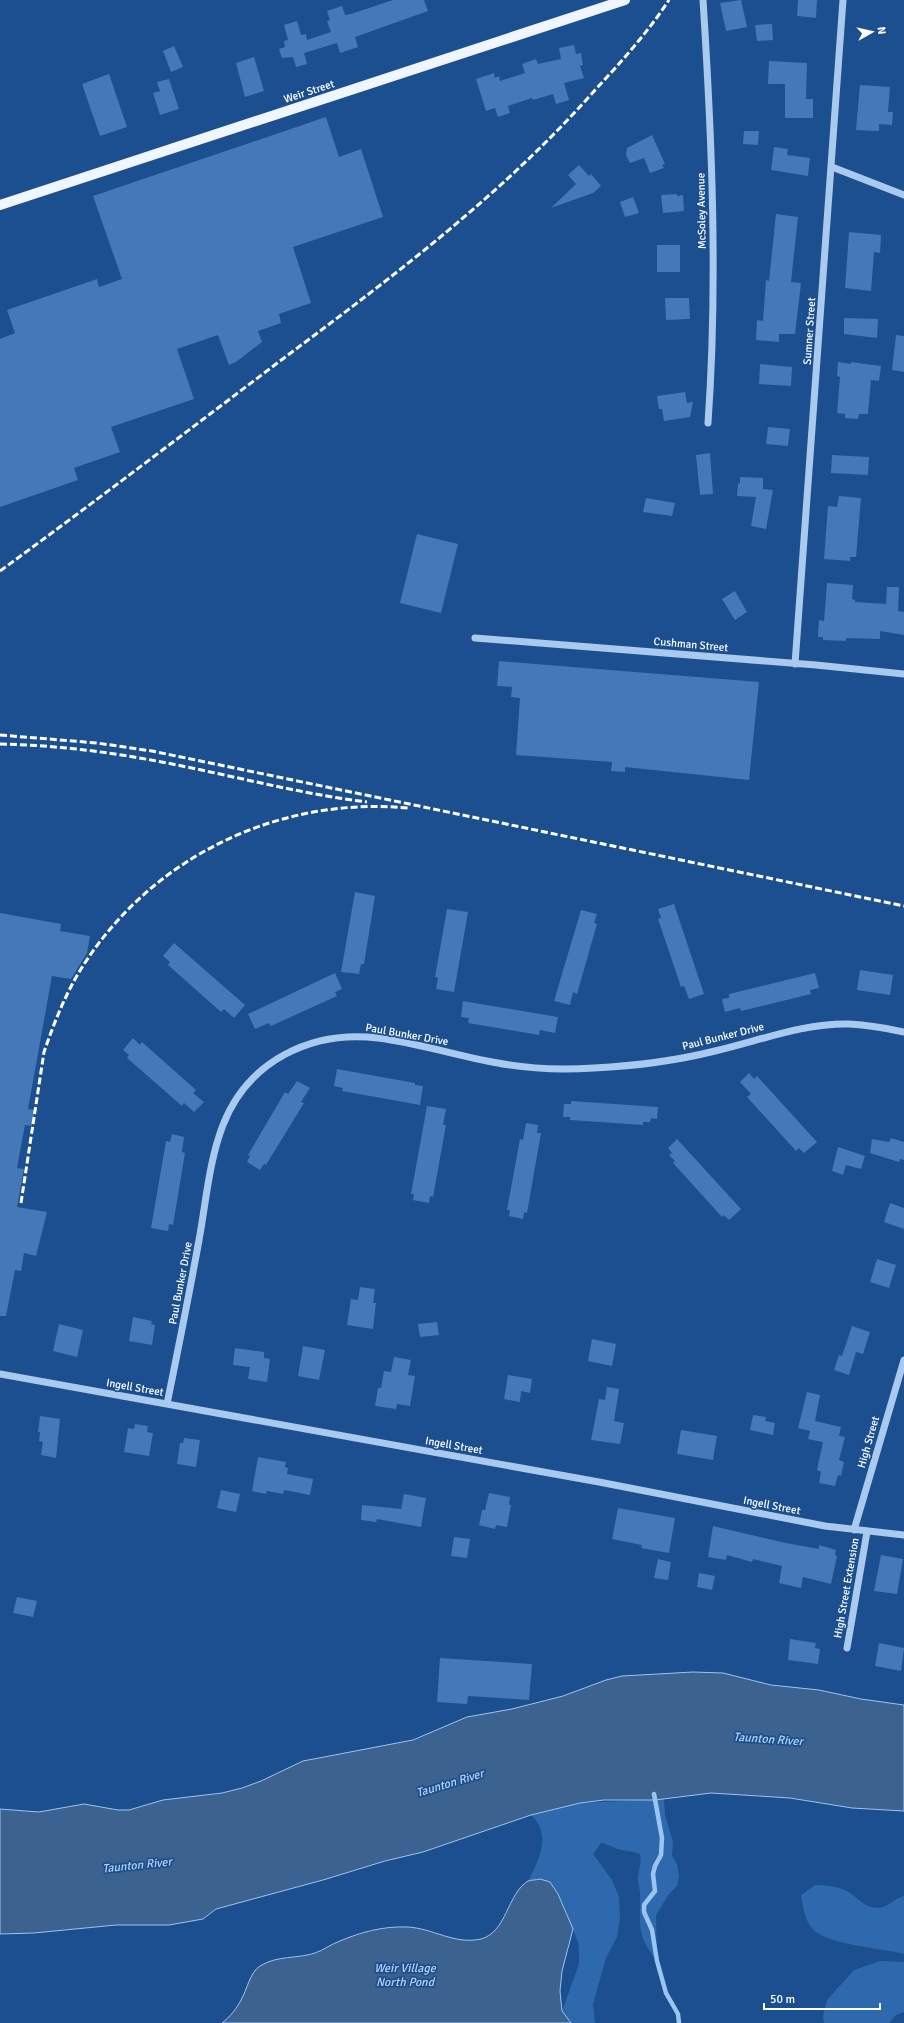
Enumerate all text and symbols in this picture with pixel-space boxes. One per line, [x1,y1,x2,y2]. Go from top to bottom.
north arrow [852,12,892,52]
text: N [874,26,888,35]
street label: Weir Street [282,77,336,106]
street label: McSoley Avenue [694,173,709,249]
street label: Sumner Street [801,297,818,365]
street label: Cushman Street [653,635,729,654]
street label: Paul Bunker Drive [681,1020,765,1053]
street label: Paul Bunker Drive [365,1021,449,1048]
street label: Paul Bunker Drive [166,1241,195,1325]
street label: Ingell Street [105,1376,165,1399]
street label: High Street [855,1415,882,1470]
street label: Ingell Street [424,1434,484,1457]
street label: Ingell Street [742,1494,802,1517]
street label: High Street Extension [831,1537,862,1639]
water label: Taunton River [733,1730,805,1750]
water label: Taunton River [415,1766,487,1801]
water label: Taunton River [102,1854,174,1877]
water label: Weir Village North Pond [374,1961,437,1990]
scale bar [764,1985,880,2011]
text: 50 m [770,1992,795,2007]

